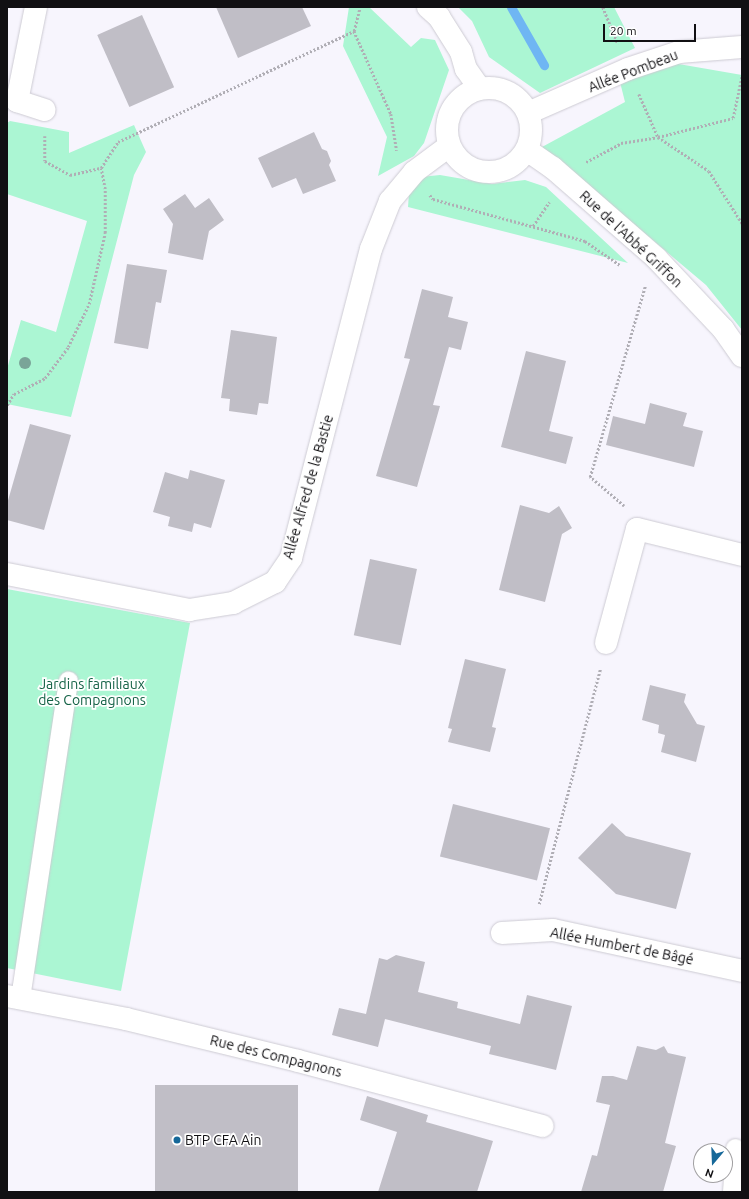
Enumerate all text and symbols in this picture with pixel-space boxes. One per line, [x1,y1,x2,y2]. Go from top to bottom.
scale bar [605,16,698,42]
text: 20 m [610,24,637,37]
street label: Allée Pombeau [586,46,680,96]
street label: Rue de l'Abbé Griffon [576,187,686,291]
street label: Allée Alfred de la Bastie [279,413,337,561]
park label: Jardins familiaux des Compagnons [38,676,146,708]
street label: Allée Humbert de Bâgé [549,924,695,968]
street label: Rue des Compagnons [208,1031,344,1081]
place label: BTP CFA Ain [185,1132,261,1148]
marker: BTP CFA Ain [172,1135,182,1145]
north arrow [693,1143,733,1183]
text: N [704,1166,715,1180]

